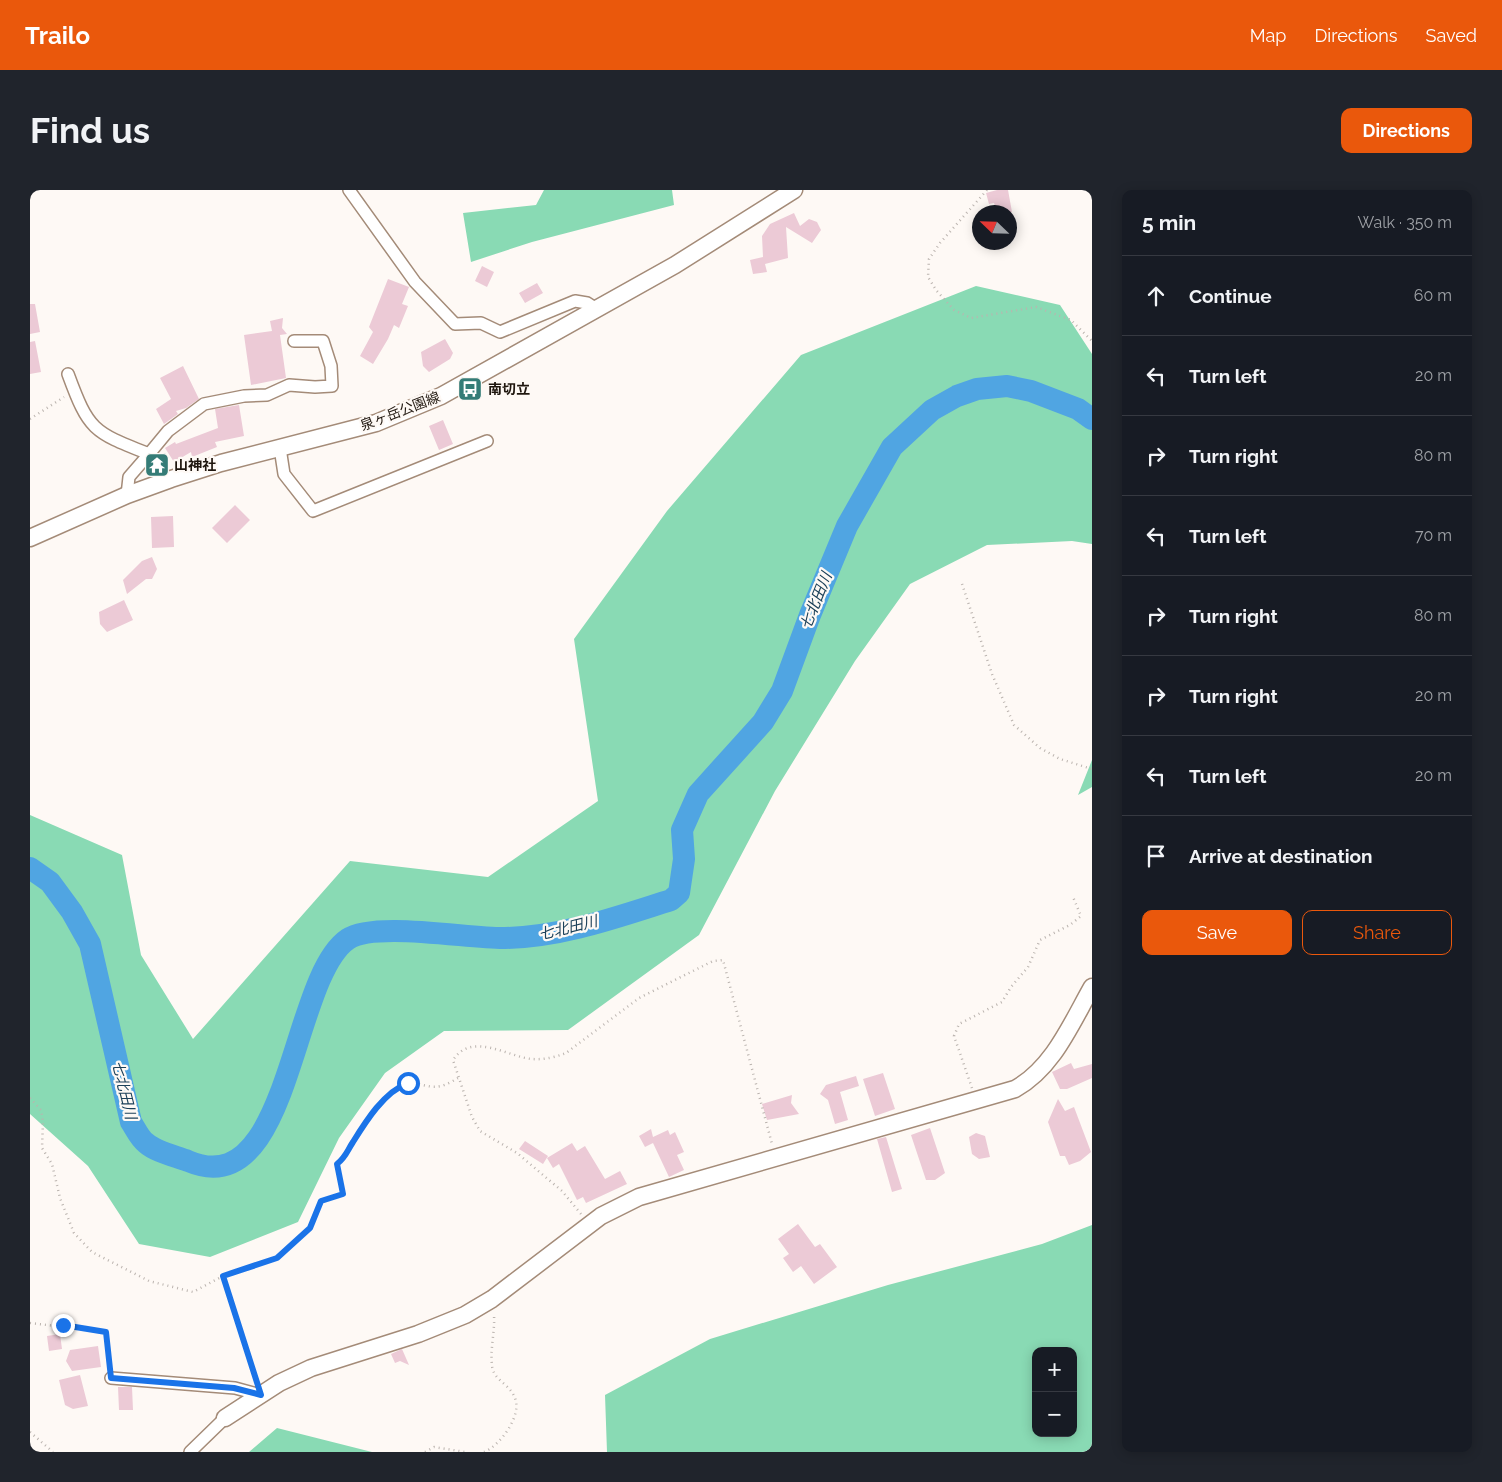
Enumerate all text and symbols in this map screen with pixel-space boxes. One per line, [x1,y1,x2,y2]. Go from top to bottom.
text: Trailo [25,21,90,50]
text: Map [1250,25,1286,46]
text: Directions [1314,25,1398,46]
text: Saved [1426,25,1477,46]
button: Directions [1341,108,1472,153]
text: Find us [30,110,150,151]
north arrow [972,205,1017,250]
text: 5 min [1142,210,1196,235]
text: Walk · 350 m [1358,213,1452,232]
icon: ahead [1142,282,1170,310]
text: Continue [1189,285,1272,307]
text: 60 m [1414,286,1452,305]
icon: left [1142,362,1170,390]
text: Turn left [1189,365,1266,387]
text: 20 m [1415,366,1452,385]
bus stop icon: 南切立 [457,376,483,402]
place label: 南切立 [488,381,530,397]
street label: 泉ヶ岳公園線 [358,388,442,434]
icon: right [1142,442,1170,470]
text: Turn right [1189,445,1278,467]
text: 80 m [1414,446,1452,465]
temple icon: 山神社 [144,452,170,478]
place label: 山神社 [174,457,216,473]
icon: left [1142,522,1170,550]
text: Turn left [1189,525,1266,547]
text: 70 m [1415,526,1452,545]
water label: 七北田川 [796,568,836,632]
icon: right [1142,602,1170,630]
text: Turn right [1189,605,1278,627]
text: 80 m [1414,606,1452,625]
icon: right [1142,682,1170,710]
text: Turn right [1189,685,1278,707]
text: 20 m [1415,686,1452,705]
icon: left [1142,762,1170,790]
text: Turn left [1189,765,1266,787]
text: 20 m [1415,766,1452,785]
icon: arrive [1142,842,1170,870]
text: Arrive at destination [1189,845,1373,867]
button: Save [1142,910,1292,955]
button: Share [1302,910,1452,955]
water label: 七北田川 [537,912,601,944]
water label: 七北田川 [108,1059,140,1123]
route start [397,1072,420,1095]
route end [52,1314,75,1337]
map controls [1032,1347,1077,1437]
button: + [1032,1347,1077,1392]
button: − [1032,1392,1077,1437]

